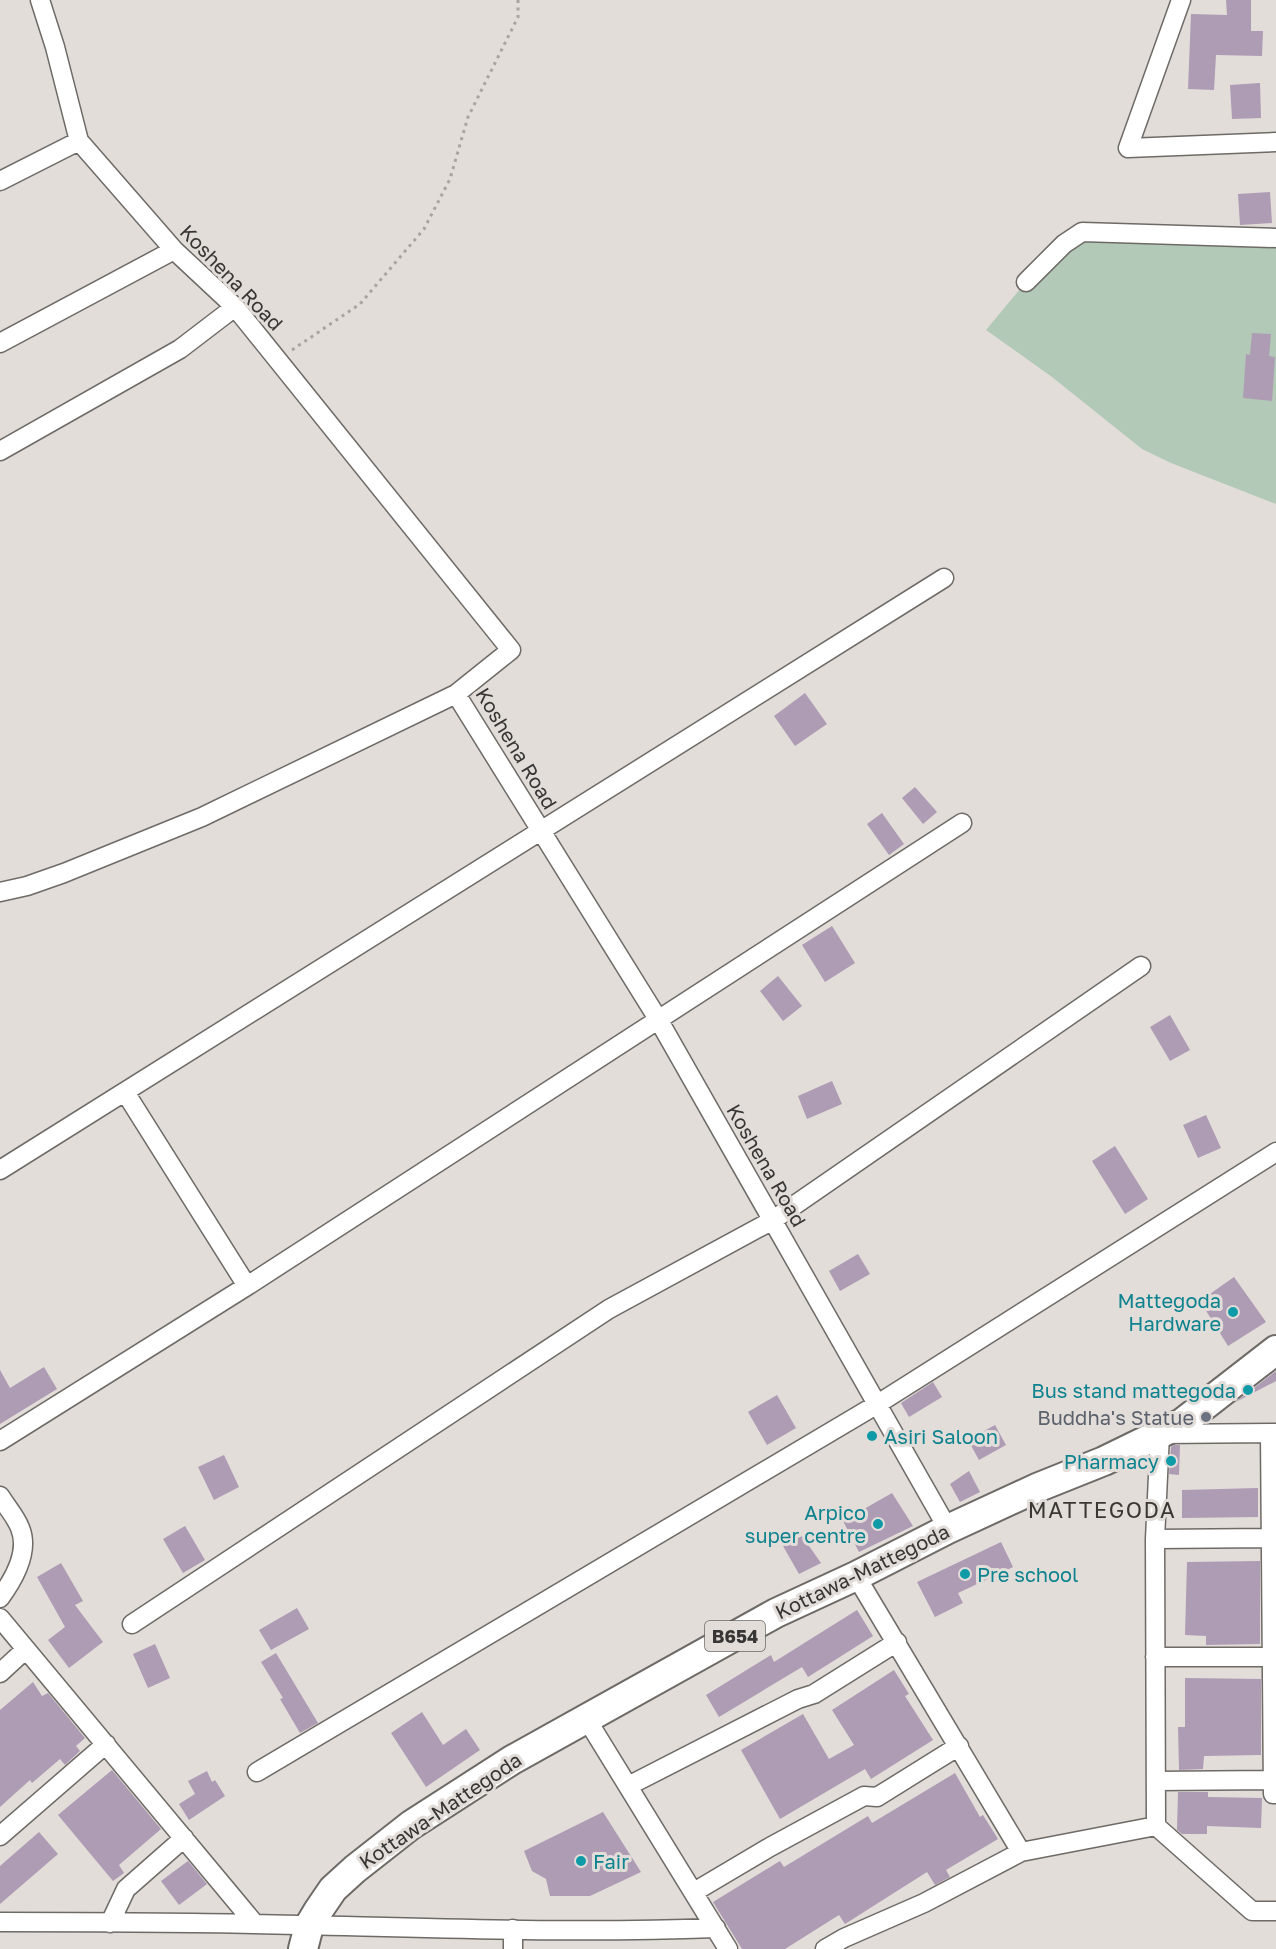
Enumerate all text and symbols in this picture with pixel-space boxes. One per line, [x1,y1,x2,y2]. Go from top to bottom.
street label: Koshena Road [176,219,288,335]
street label: Koshena Road [471,683,563,813]
street label: Koshena Road [722,1099,812,1231]
place label: Mattegoda Hardware [1117,1288,1221,1335]
marker: Mattegoda Hardware [1226,1305,1240,1319]
place label: Bus stand mattegoda [1031,1378,1236,1402]
marker: Bus stand mattegoda [1241,1383,1255,1397]
place label: Buddha's Statue [1037,1405,1194,1429]
marker: Buddha's Statue [1199,1410,1213,1424]
place label: Asiri Saloon [884,1424,998,1448]
marker: Asiri Saloon [865,1429,879,1443]
place label: Pharmacy [1064,1449,1159,1473]
marker: Pharmacy [1164,1454,1178,1468]
district label: MATTEGODA [1028,1496,1176,1523]
place label: Arpico super centre [745,1500,866,1547]
marker: Arpico super centre [871,1517,885,1531]
street label: Kottawa-Mattegoda [771,1518,953,1624]
place label: Pre school [977,1562,1079,1586]
marker: Pre school [958,1567,972,1581]
road number: B654 [705,1621,765,1651]
street label: Kottawa-Mattegoda [354,1747,526,1873]
place label: Fair [593,1849,629,1873]
marker: Fair [574,1854,588,1868]

